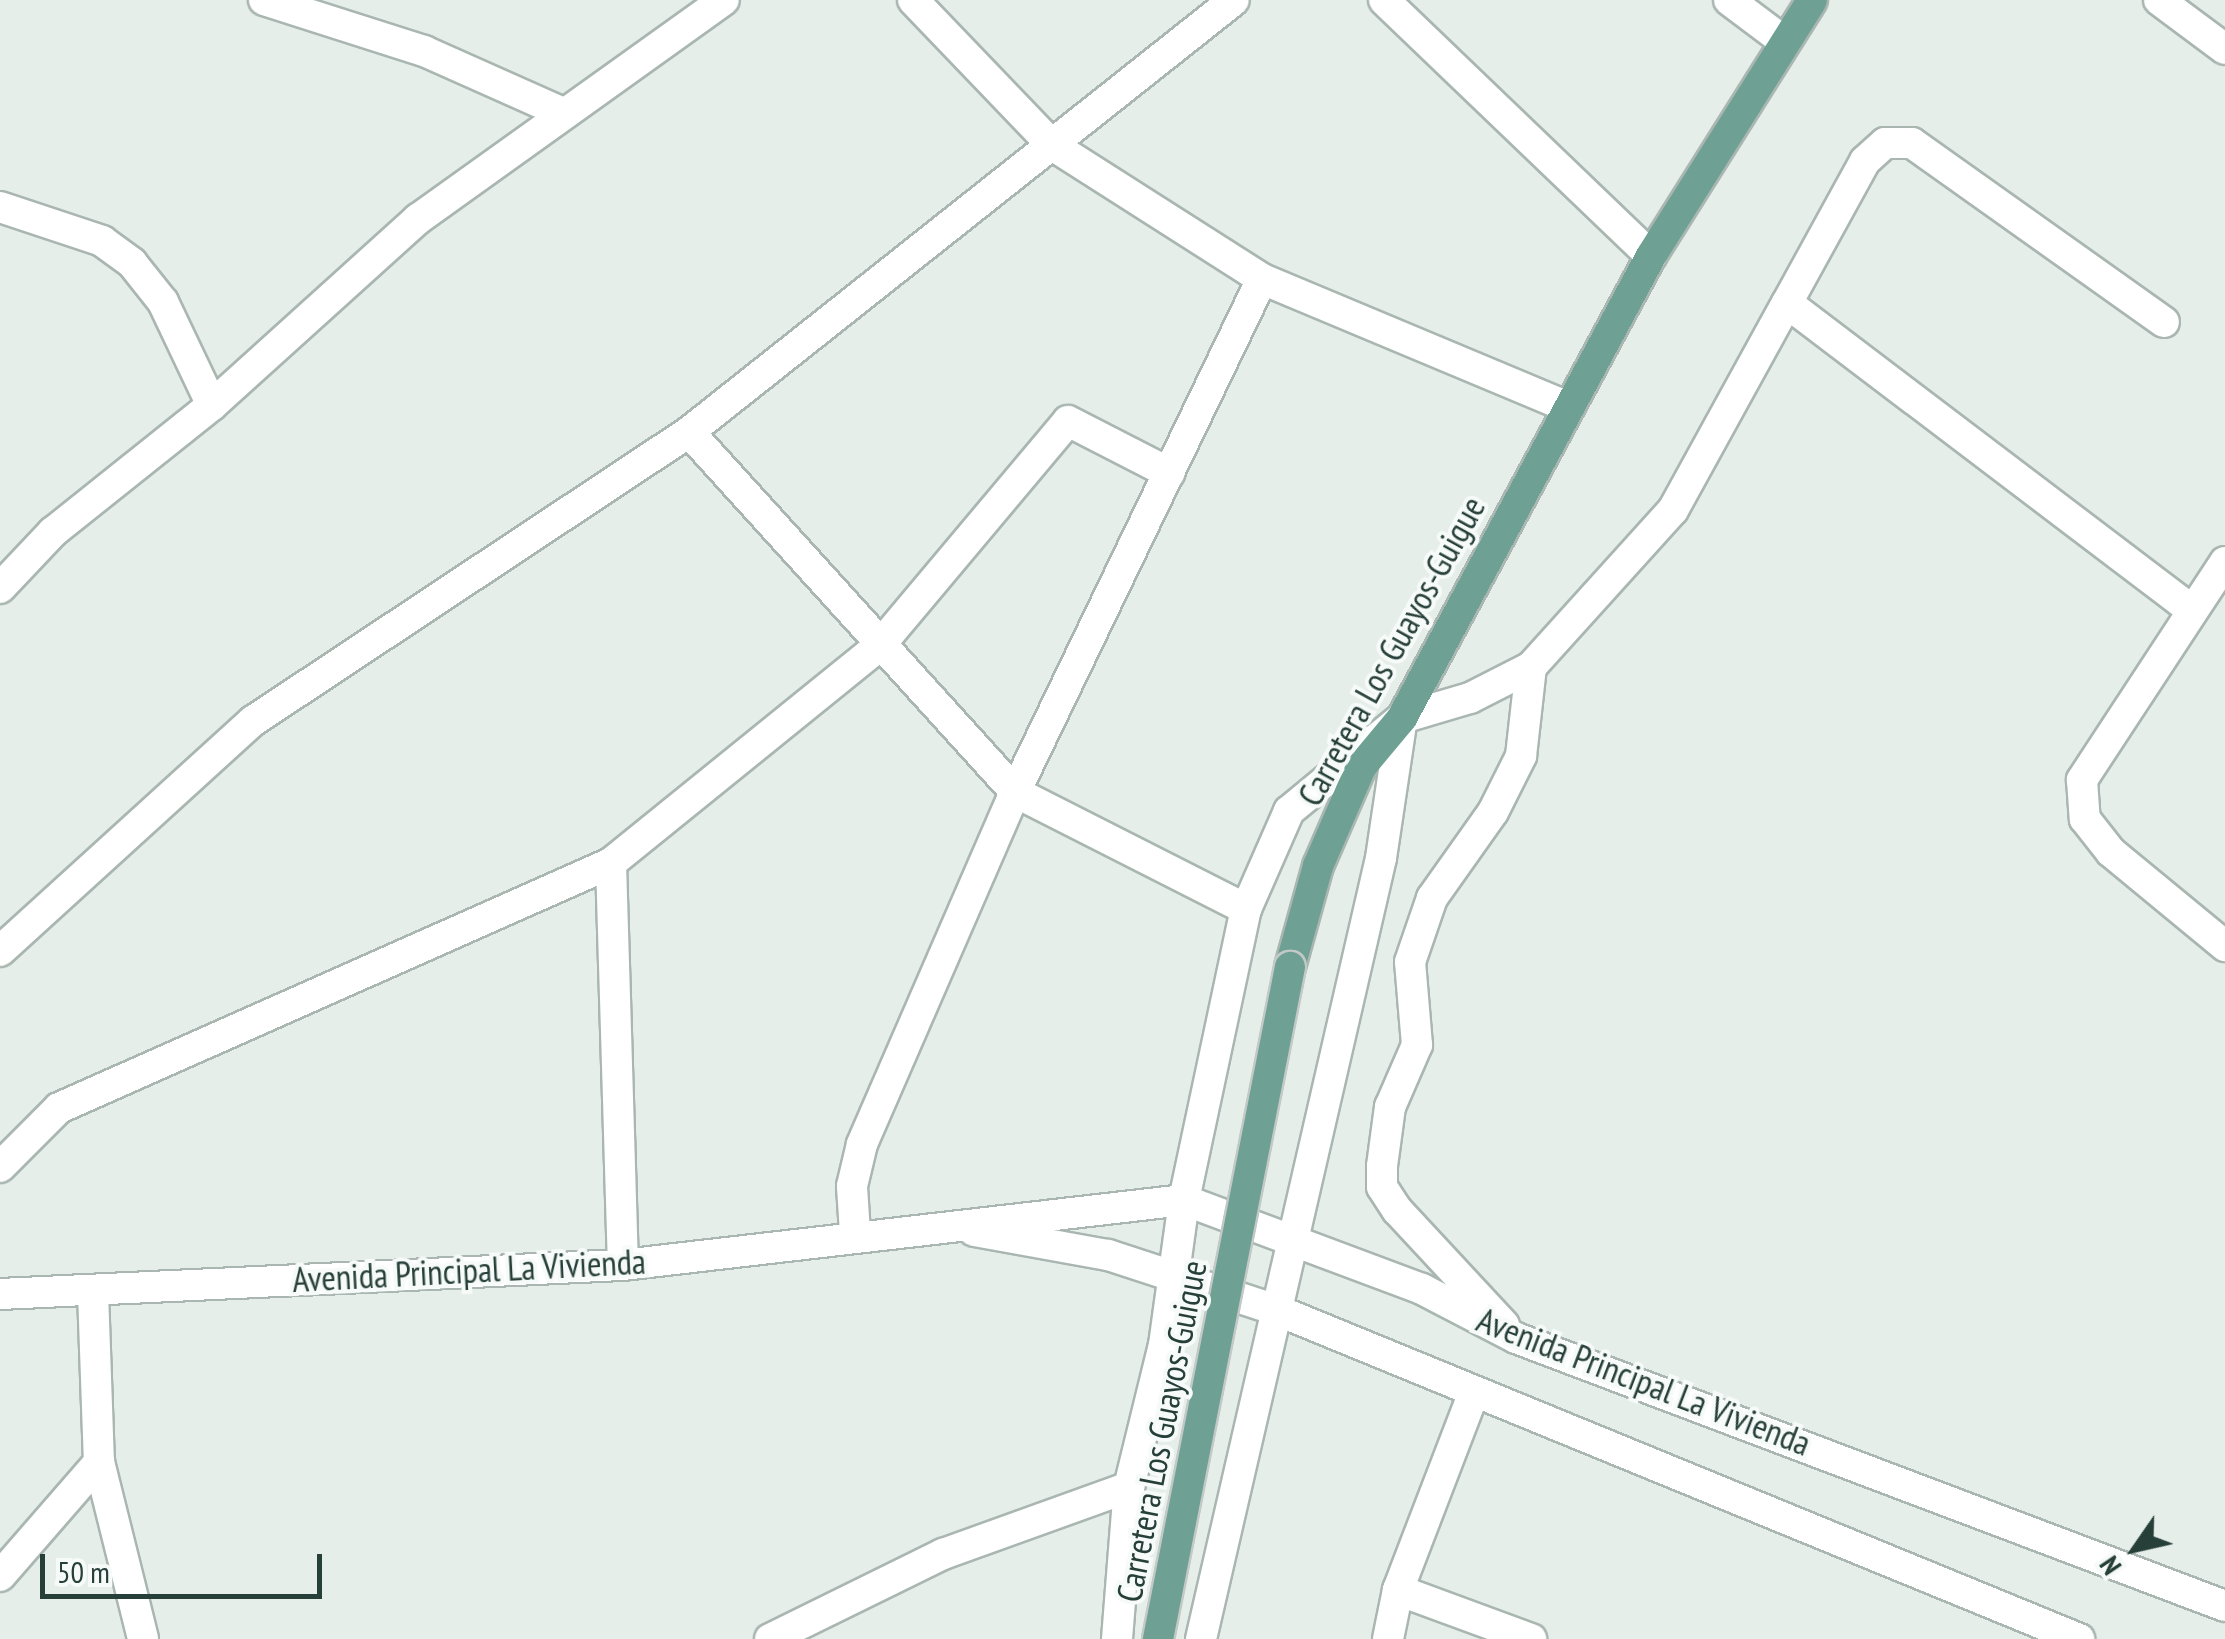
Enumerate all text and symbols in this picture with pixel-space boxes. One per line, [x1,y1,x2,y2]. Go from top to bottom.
street label: Carretera Los Guayos-Guigue [1289,489,1493,813]
street label: Avenida Principal La Vivienda [291,1240,647,1300]
street label: Carretera Los Guayos-Guigue [1107,1257,1215,1605]
street label: Avenida Principal La Vivienda [1471,1298,1817,1464]
north arrow [2085,1499,2185,1599]
scale bar [45,1534,328,1596]
text: N [2090,1549,2129,1583]
text: 50 m [57,1552,110,1591]

